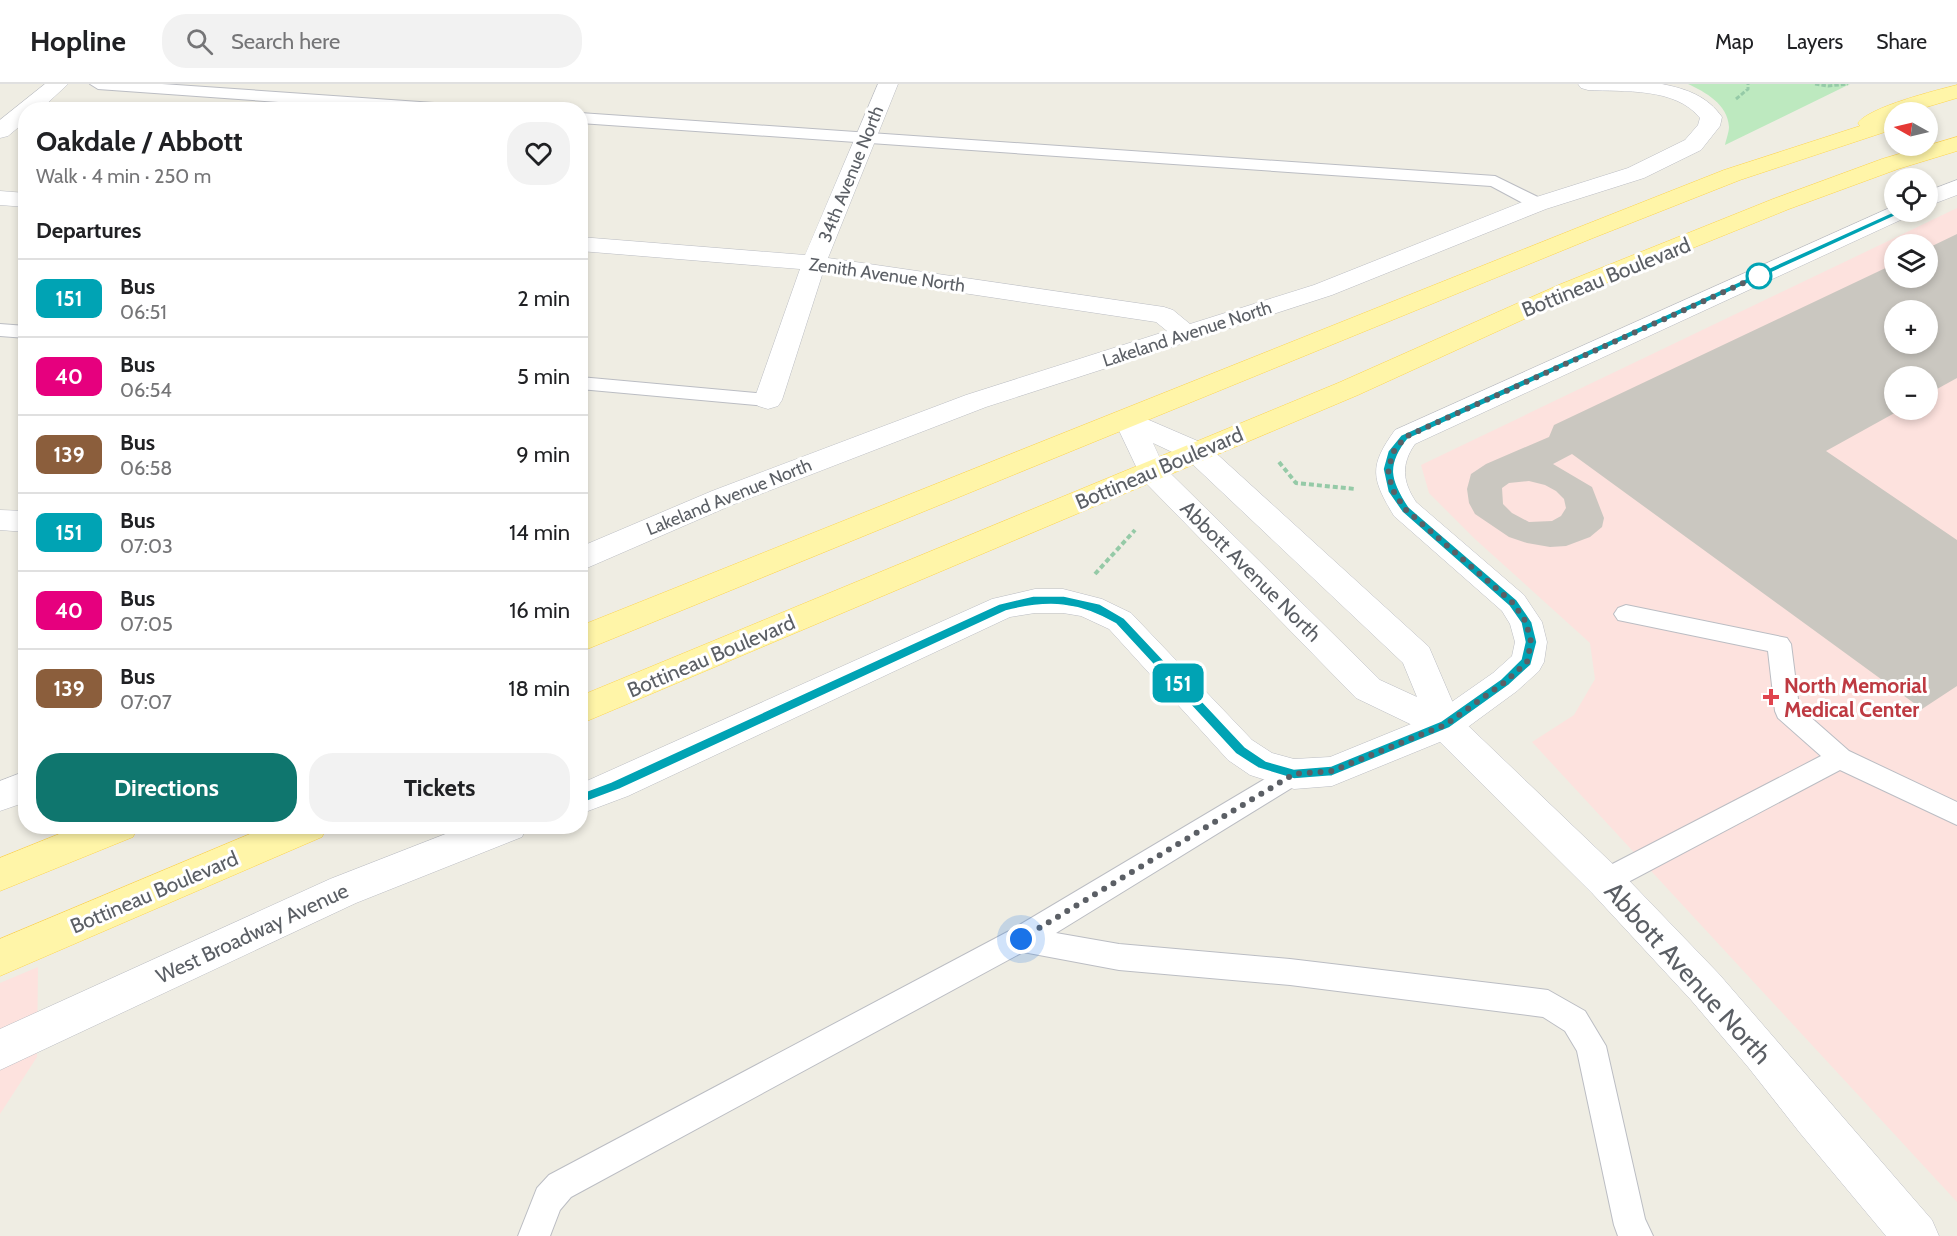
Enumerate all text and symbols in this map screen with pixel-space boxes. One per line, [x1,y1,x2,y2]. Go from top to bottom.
search box [162,14,582,68]
text: Hopline [30,24,126,58]
icon: search [183,25,216,58]
text: Search here [231,28,340,55]
text: Map [1715,29,1754,54]
text: Layers [1787,29,1843,54]
text: Share [1876,29,1927,54]
north arrow [1884,102,1938,156]
map controls [1884,102,1938,420]
street label: 34th Avenue North [814,103,888,245]
button: heart [507,122,570,185]
text: Oakdale / Abbott [36,124,243,158]
text: Walk · 4 min · 250 m [36,164,211,188]
button: locate [1884,168,1938,222]
text: Departures [36,217,141,244]
street label: Bottineau Boulevard [1518,232,1694,322]
button: layers [1884,234,1938,288]
street label: Zenith Avenue North [808,253,966,297]
unlabelled marker [1746,263,1772,289]
text: Bus [120,273,155,300]
text: 2 min [517,285,570,312]
text: 151 [56,286,82,311]
street label: Lakeland Avenue North [1100,296,1274,372]
text: 06:51 [120,300,167,324]
button: + [1884,300,1938,354]
text: Bus [120,351,155,378]
text: 5 min [517,363,570,390]
text: 40 [55,364,83,389]
button: − [1884,366,1938,420]
text: 06:54 [120,378,172,402]
street label: Bottineau Boulevard [1071,421,1247,515]
text: Bus [120,429,155,456]
text: 9 min [516,441,570,468]
text: 139 [54,442,84,467]
street label: Lakeland Avenue North [643,454,815,540]
text: 06:58 [120,456,172,480]
street label: Abbott Avenue North [1175,495,1327,647]
text: Bus [120,507,155,534]
text: 14 min [509,519,570,546]
text: 151 [56,520,82,545]
text: 07:03 [120,534,173,558]
text: Bus [120,585,155,612]
text: 16 min [509,597,570,624]
text: 40 [55,598,83,623]
street label: Bottineau Boulevard [623,609,799,703]
text: 07:05 [120,612,173,636]
text: Bus [120,663,155,690]
line badge: 151 [1144,664,1212,702]
text: 151 [1165,671,1191,696]
place label: North Memorial Medical Center [1784,673,1928,722]
text: 18 min [508,675,570,702]
text: 139 [54,676,84,701]
marker: North Memorial Medical Center [1762,688,1780,706]
text: 07:07 [120,690,172,714]
button: Directions [36,753,297,822]
button: Tickets [309,753,570,822]
street label: Bottineau Boulevard [66,845,242,939]
street label: Abbott Avenue North [1598,875,1778,1071]
street label: West Broadway Avenue [152,877,352,989]
your location [1006,924,1036,954]

